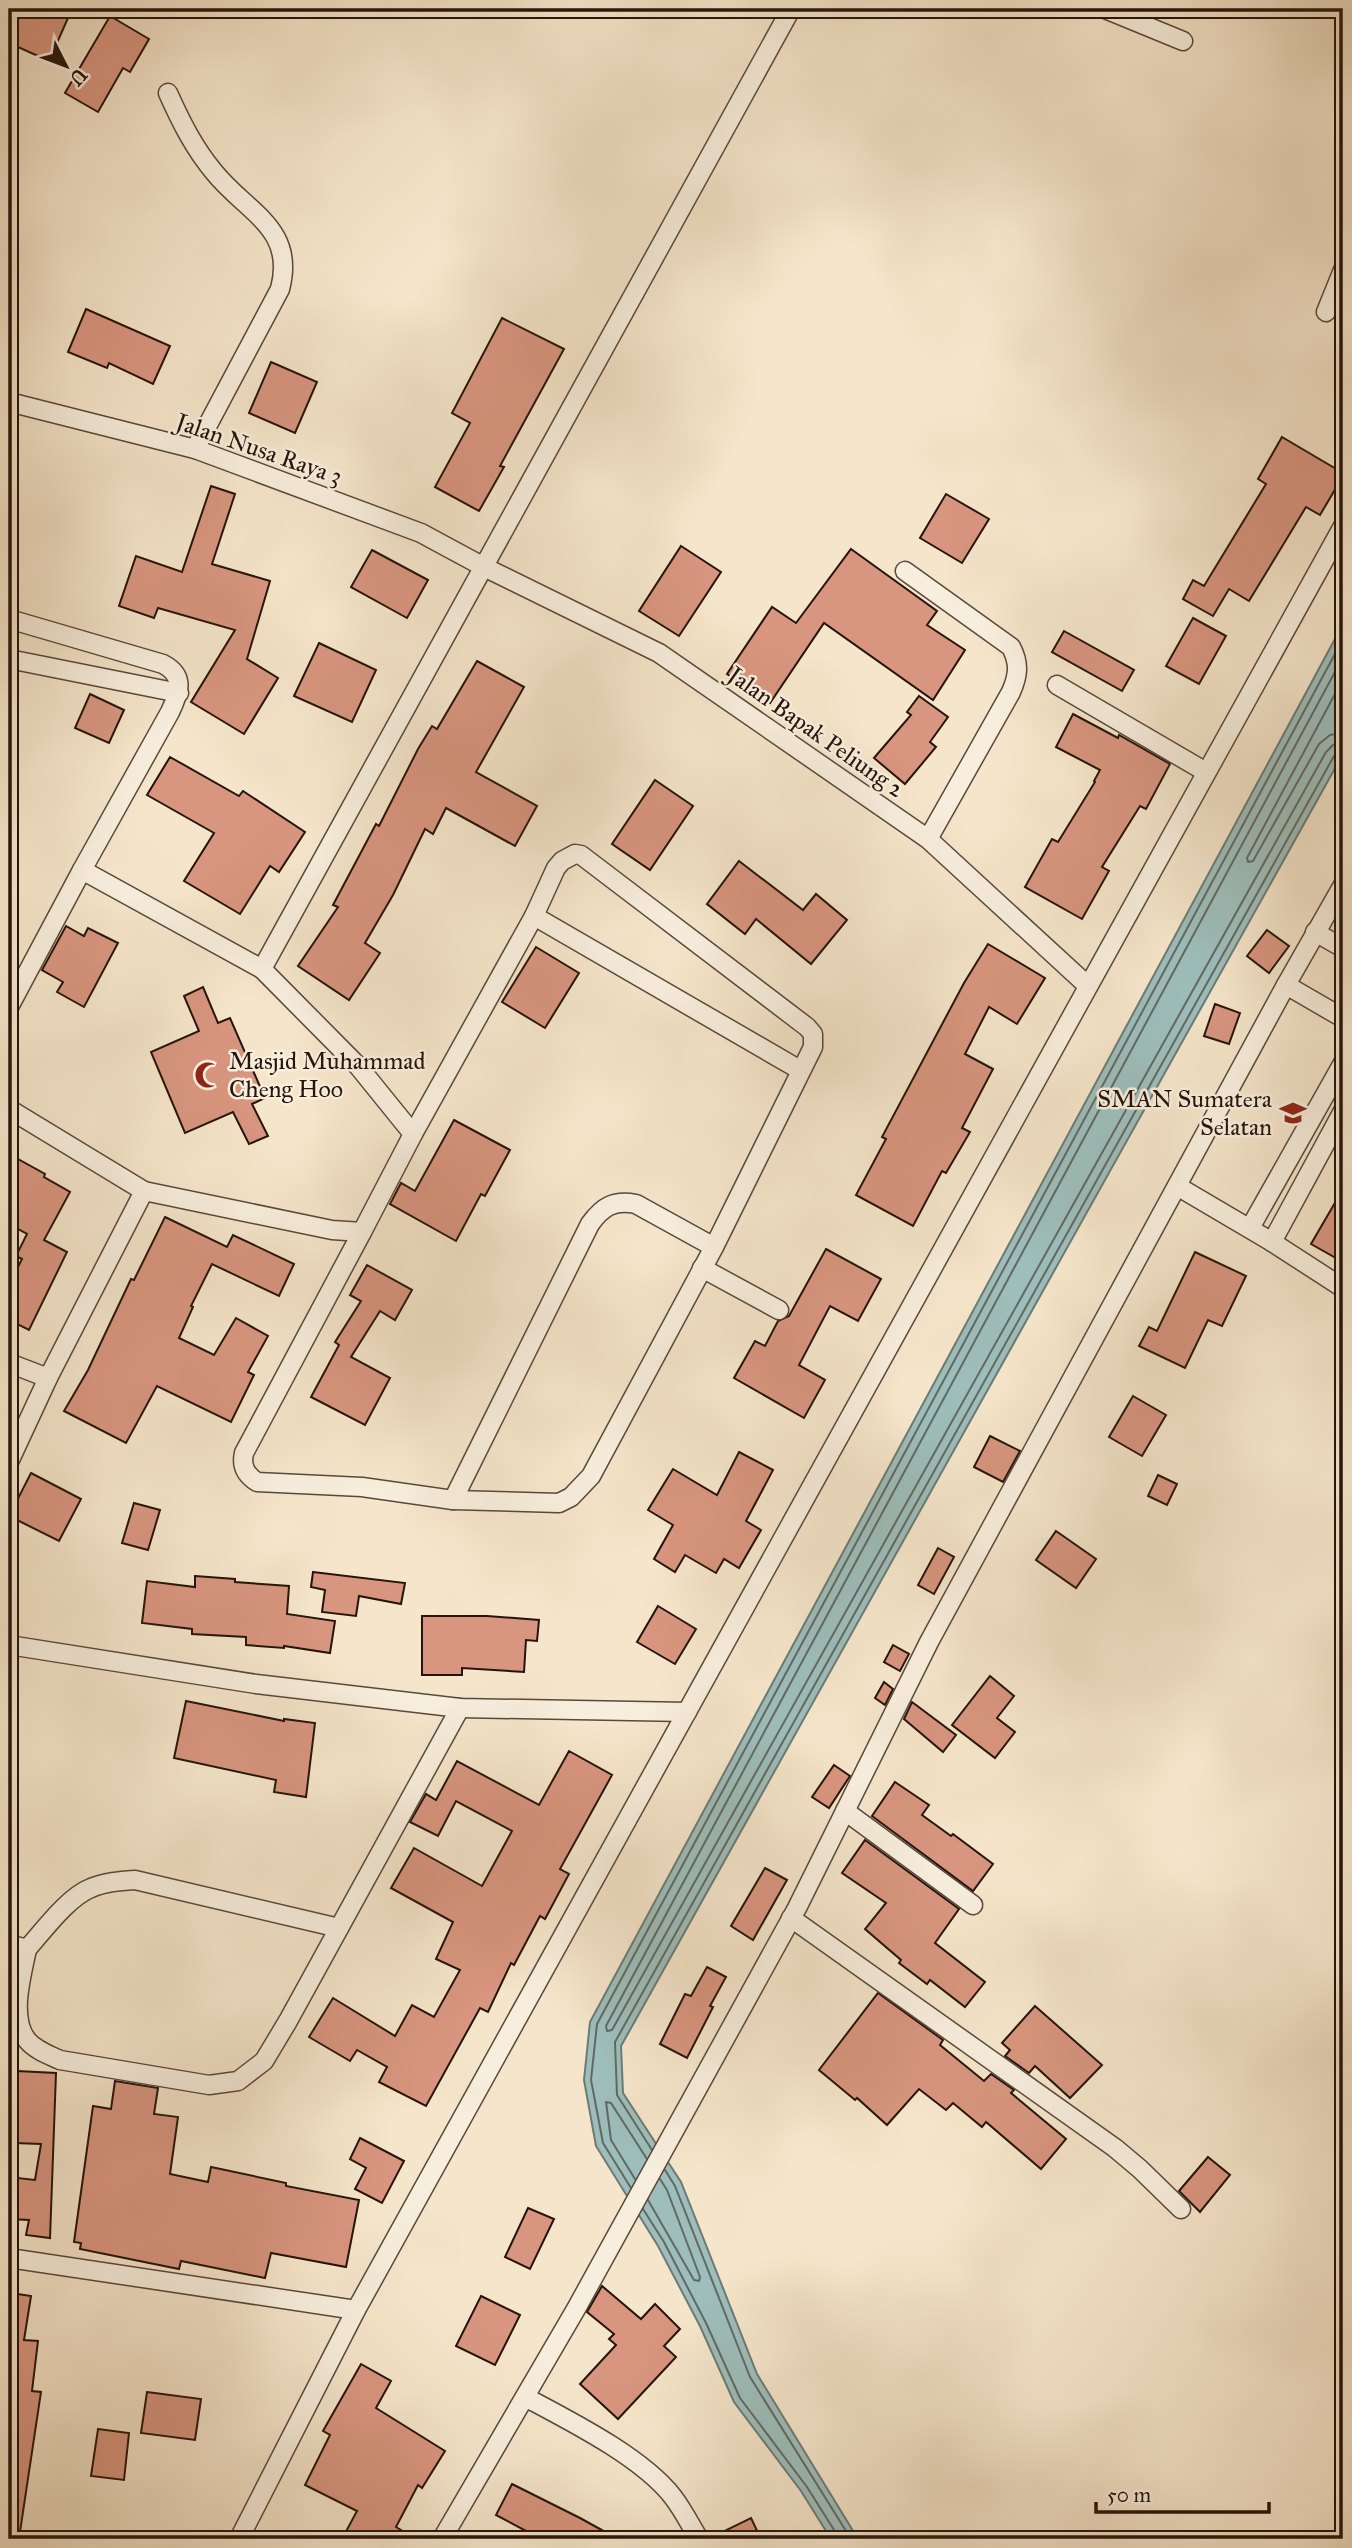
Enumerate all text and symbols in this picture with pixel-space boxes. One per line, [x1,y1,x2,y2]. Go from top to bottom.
north arrow [32,32,102,102]
text: U [64,64,92,91]
street label: Jalan Nusa Raya 3 [169,406,346,491]
street label: Jalan Bapak Peliung 2 [720,658,910,804]
place label: Masjid Muhammad Cheng Hoo [229,1046,425,1104]
mosque icon: Masjid Muhammad Cheng Hoo [193,1060,223,1090]
place label: SMAN Sumatera Selatan [1097,1084,1273,1142]
school or university icon: SMAN Sumatera Selatan [1278,1098,1308,1128]
scale bar [1096,2471,1270,2515]
text: 50 m [1107,2482,1152,2508]

